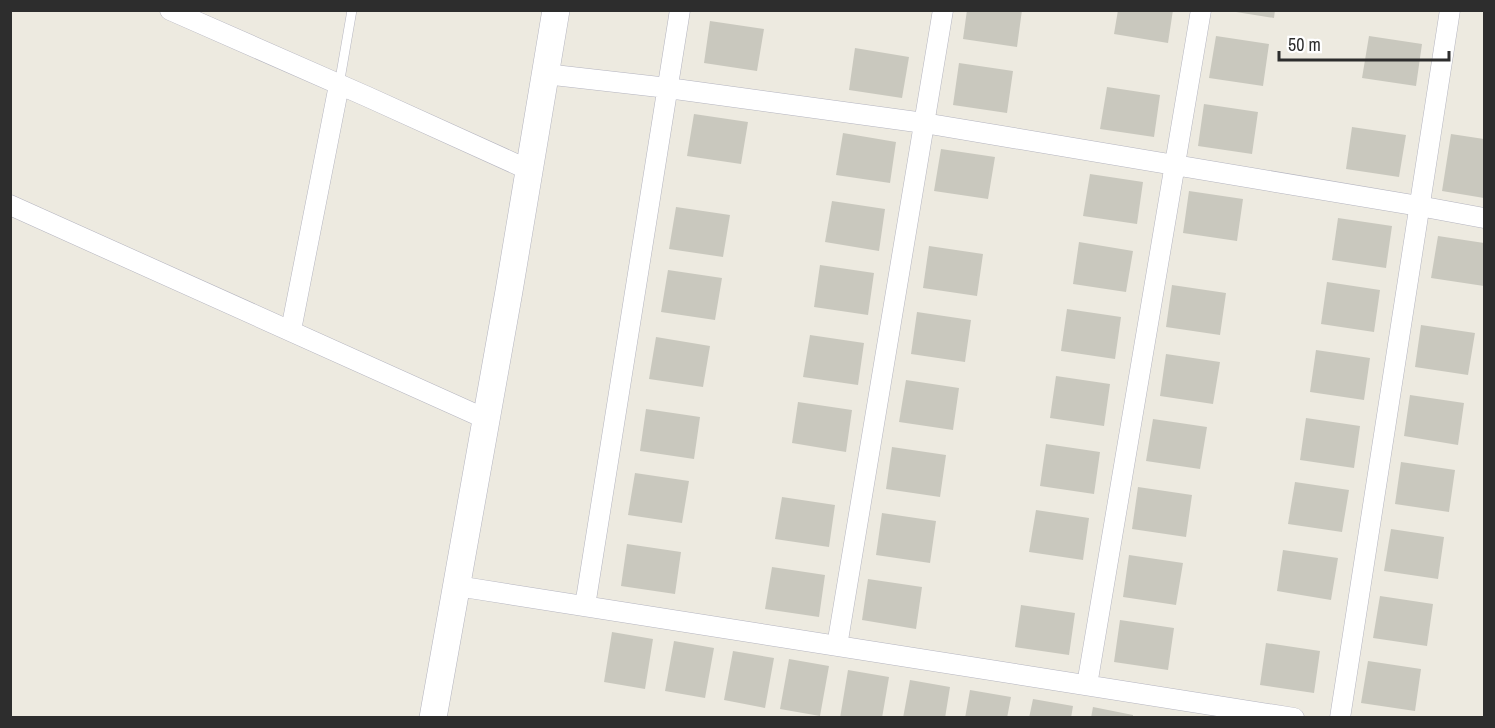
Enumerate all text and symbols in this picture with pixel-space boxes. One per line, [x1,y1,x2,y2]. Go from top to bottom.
scale bar [1279,24,1448,62]
text: 50 m [1288,32,1321,57]

